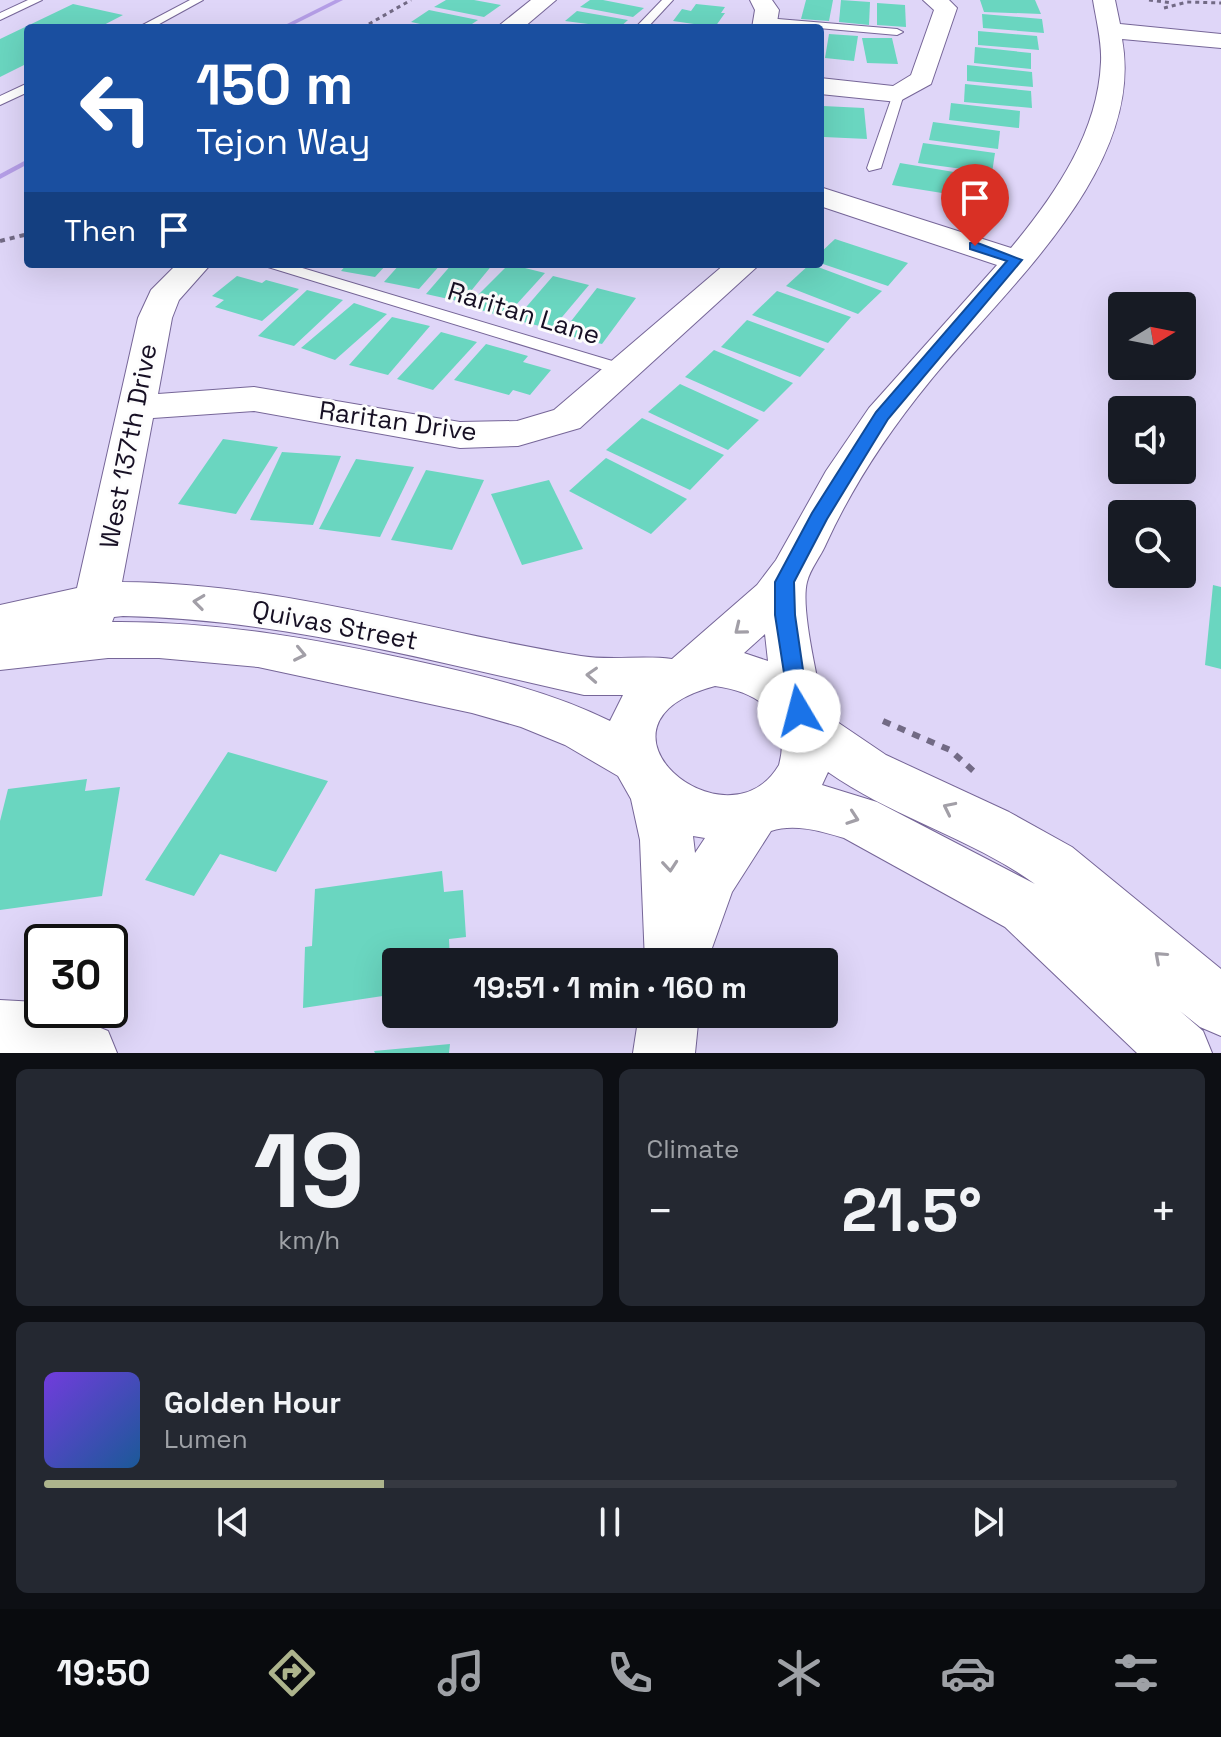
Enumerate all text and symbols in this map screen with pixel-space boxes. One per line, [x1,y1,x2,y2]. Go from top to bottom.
text: 150 m [196,49,353,120]
icon: left [64,56,168,160]
text: Tejon Way [196,119,370,165]
pin [941,164,1009,246]
icon: arrive [953,176,997,220]
icon: arrive [152,208,196,252]
text: Then [64,211,136,250]
street label: Raritan Lane [444,274,604,352]
north arrow [1108,292,1196,380]
map controls [1108,292,1196,588]
street label: West 137th Drive [91,341,165,551]
street label: Raritan Drive [317,393,479,449]
button: sound [1108,396,1196,484]
button: search [1108,500,1196,588]
street label: Quivas Street [249,592,421,658]
one-way arrow [192,594,205,611]
one-way arrow [735,619,749,634]
one-way arrow [293,645,306,662]
one-way arrow [585,667,598,684]
position arrow [757,669,841,753]
one-way arrow [942,802,957,818]
one-way arrow [845,809,859,825]
one-way arrow [661,860,678,873]
speed limit sign: 30 [24,924,128,1028]
one-way arrow [1155,952,1170,966]
text: 19:51 · 1 min · 160 m [473,968,747,1007]
text: 19 [254,1105,365,1237]
text: Climate [647,1132,739,1166]
text: 21.5° [842,1172,982,1249]
text: − [647,1183,674,1239]
text: + [1150,1183,1177,1239]
text: km/h [278,1223,340,1257]
text: Golden Hour [164,1383,341,1422]
text: Lumen [164,1422,248,1456]
icon: previous [211,1500,255,1544]
icon: pause [588,1500,632,1544]
icon: next [966,1500,1010,1544]
icon: directions [264,1645,320,1701]
icon: music [433,1645,489,1701]
icon: phone [602,1645,658,1701]
icon: climate [771,1645,827,1701]
icon: car [940,1645,996,1701]
icon: filters [1108,1645,1164,1701]
text: 19:50 [56,1650,151,1696]

